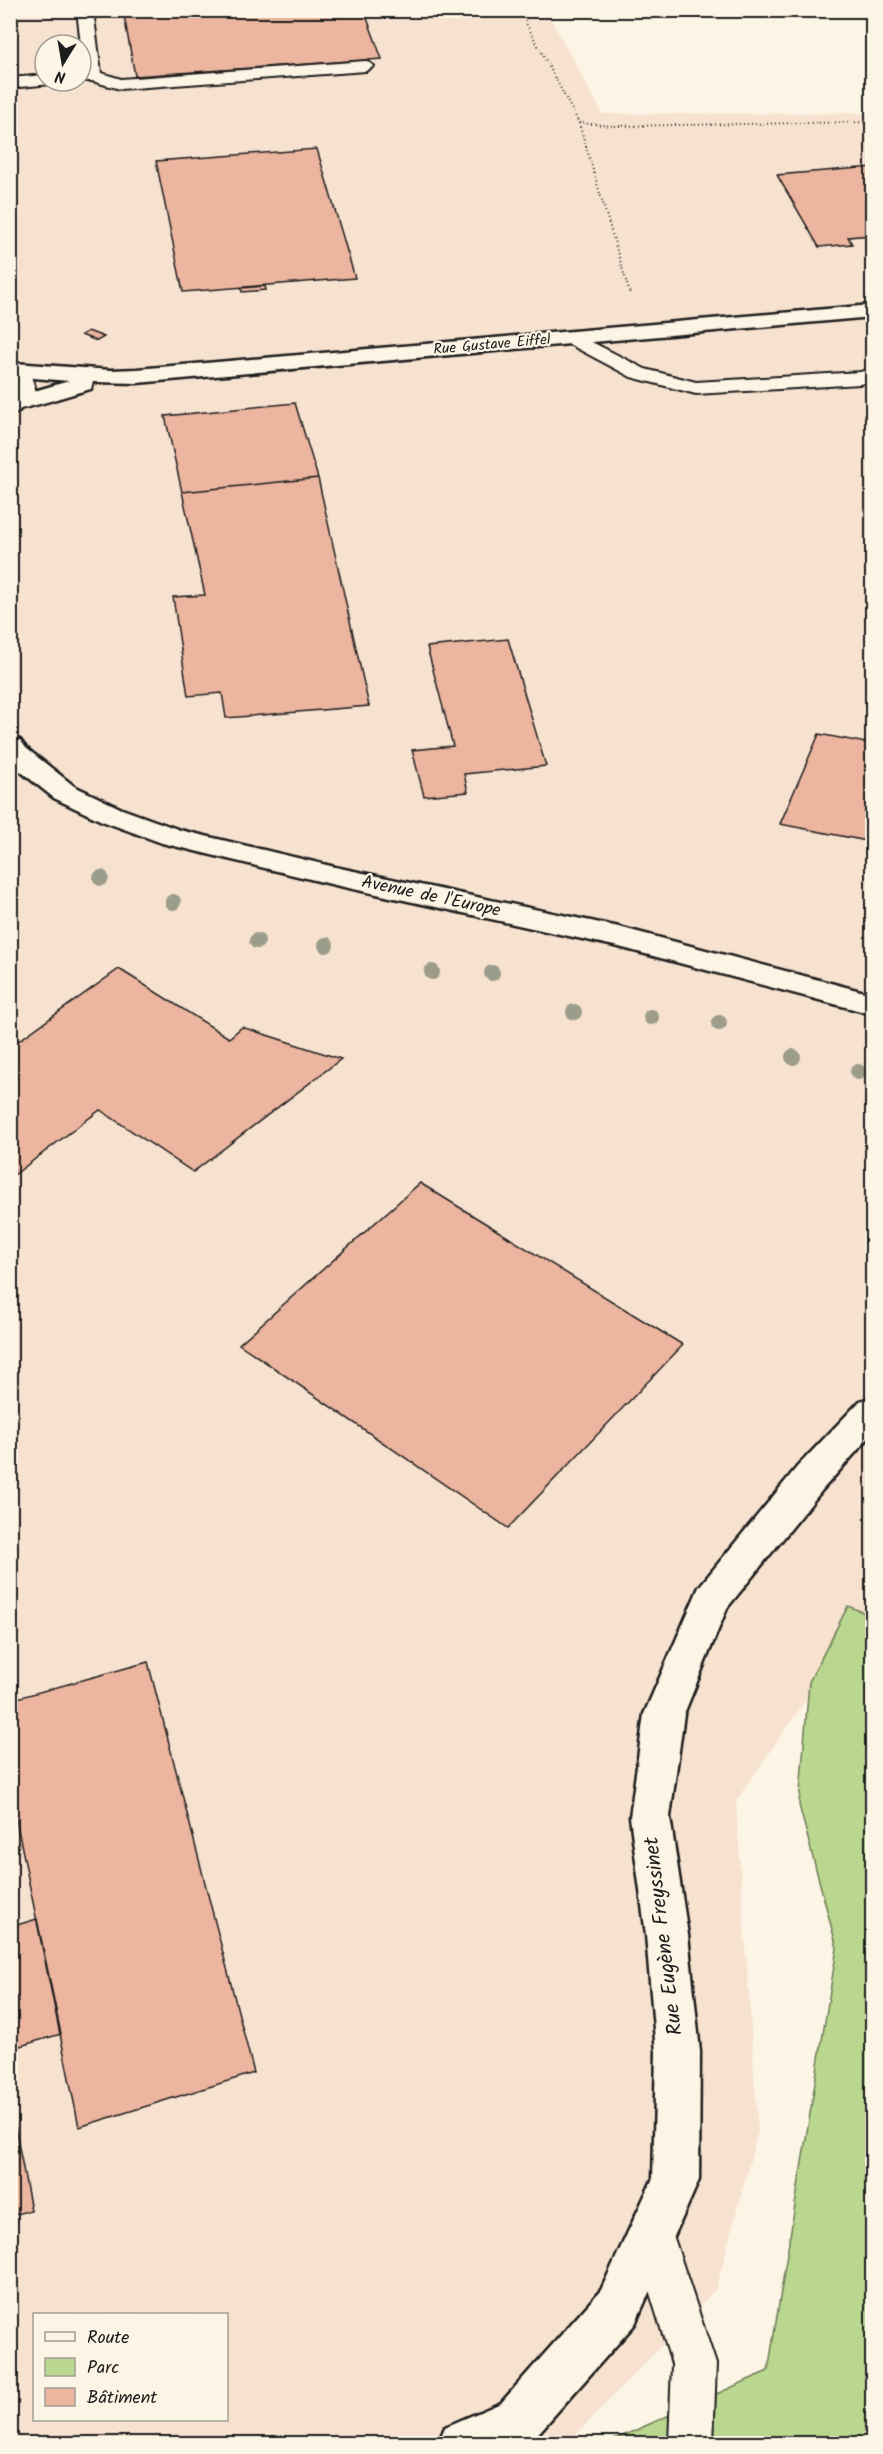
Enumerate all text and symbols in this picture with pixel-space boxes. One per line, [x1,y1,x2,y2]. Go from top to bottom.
north arrow [33,33,93,93]
text: N [53,63,68,89]
street label: Rue Gustave Eiffel [432,328,552,362]
street label: Avenue de l'Europe [359,868,503,926]
street label: Rue Eugène Freyssinet [635,1834,693,2037]
legend [33,2313,228,2421]
text: Route [87,2324,129,2353]
text: Parc [87,2354,119,2383]
text: Bâtiment [87,2384,158,2413]

